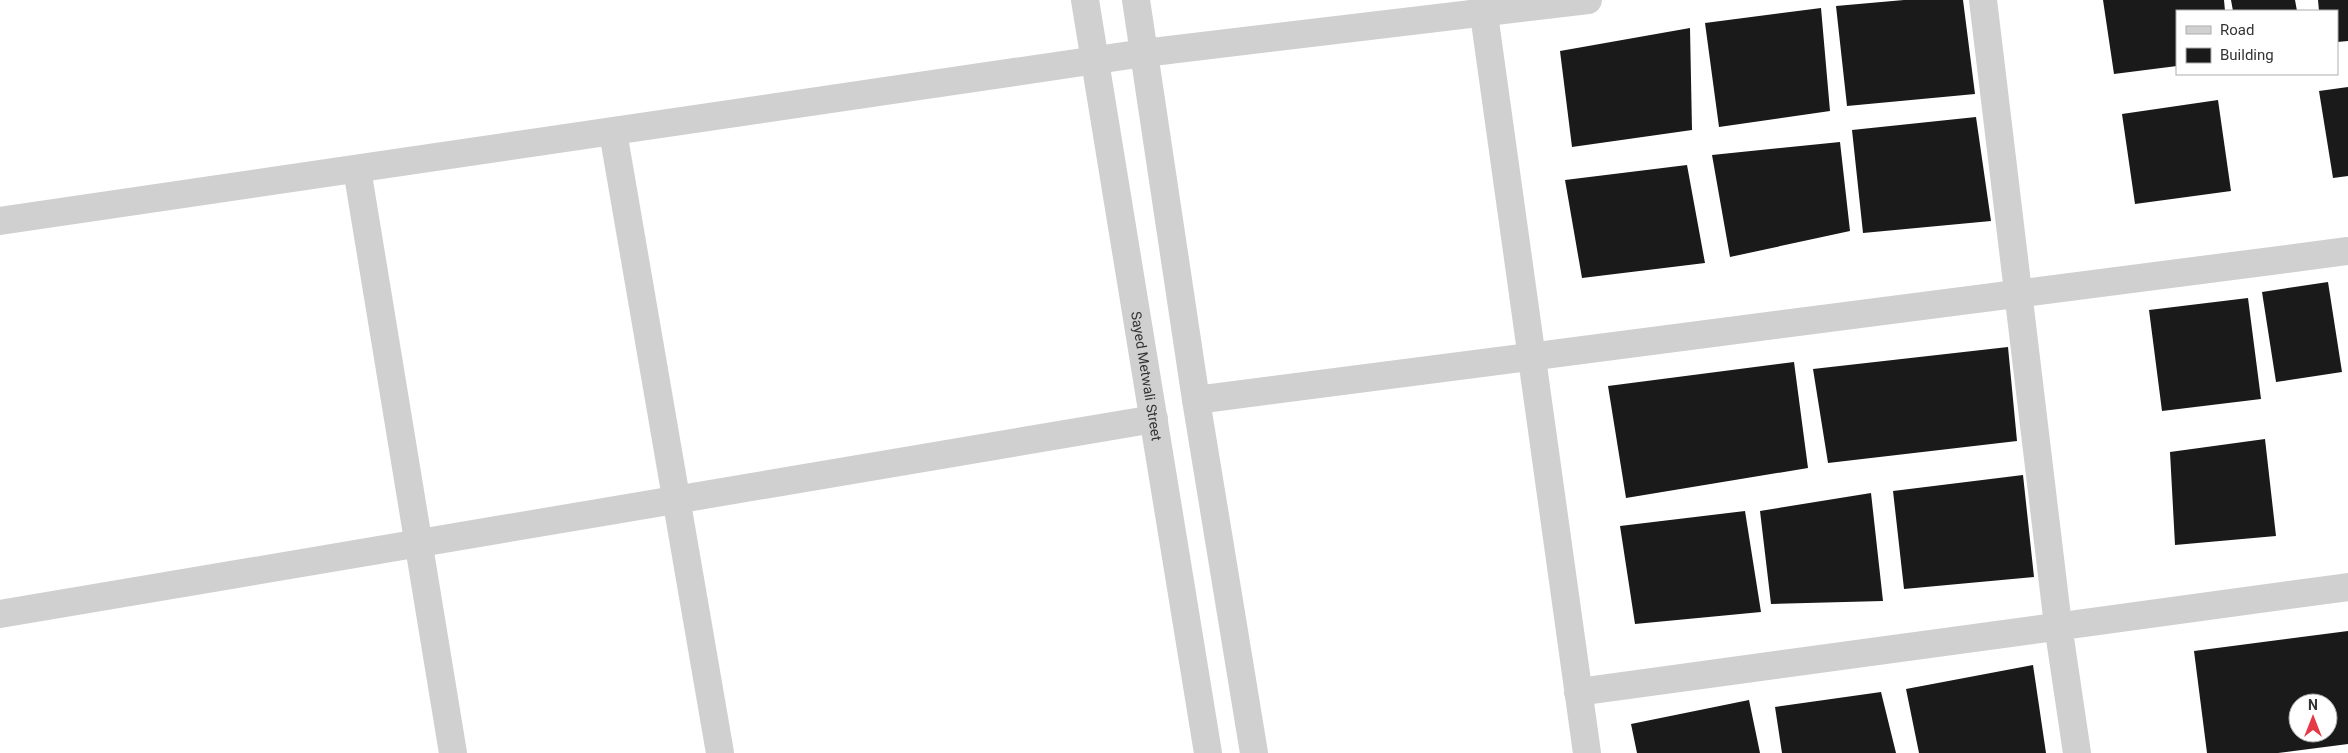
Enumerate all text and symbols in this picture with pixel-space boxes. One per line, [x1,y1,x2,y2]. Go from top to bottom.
legend [2176,10,2338,75]
text: Road [2220,21,2254,39]
text: Building [2220,46,2274,64]
street label: Sayed Metwali Street [1128,310,1165,442]
north arrow [2288,693,2338,743]
text: N [2308,697,2318,713]

